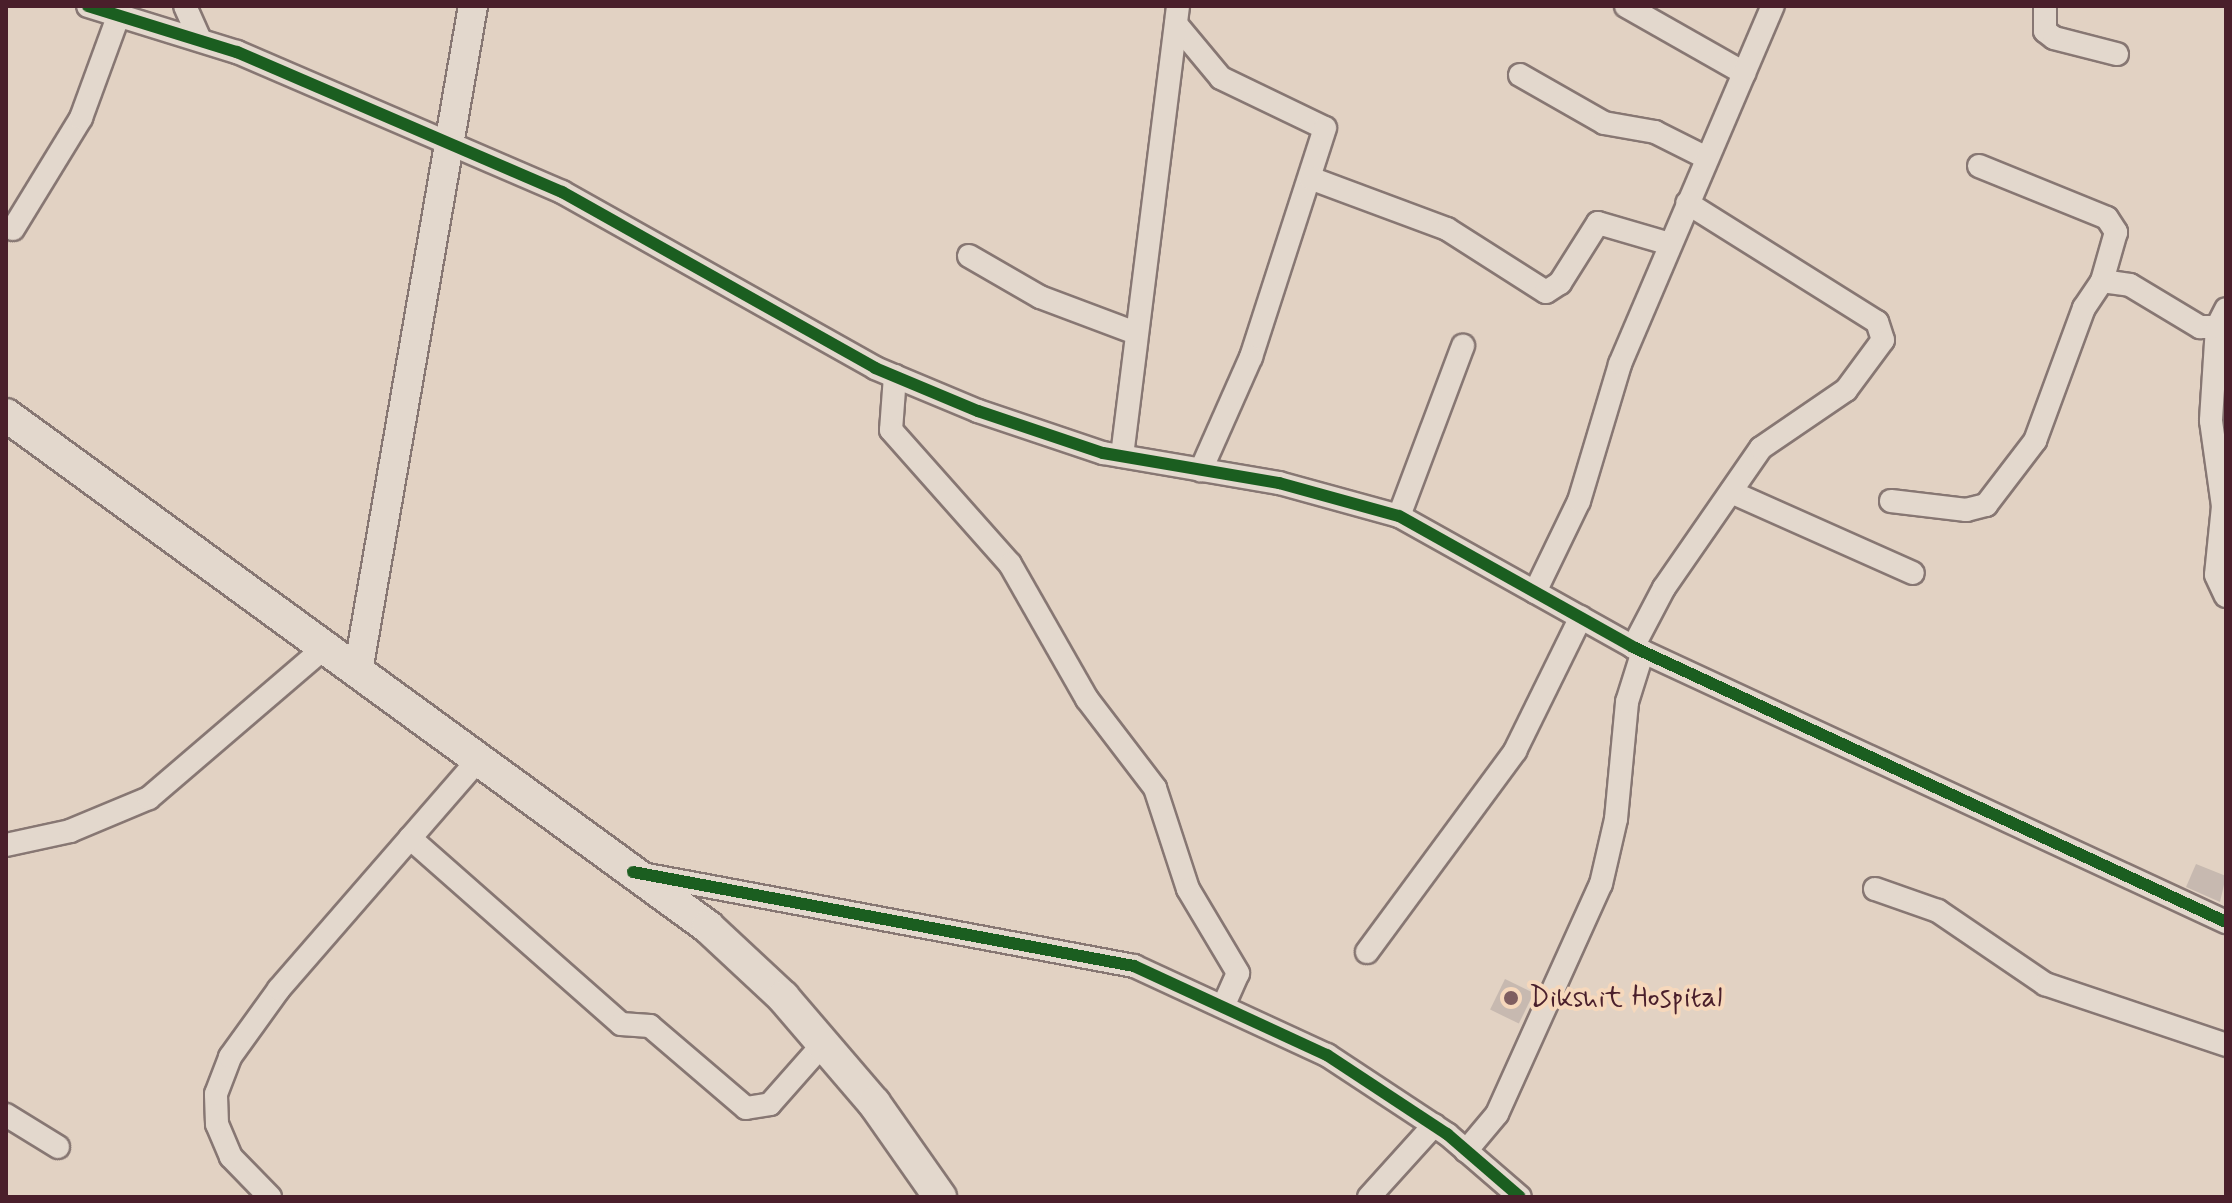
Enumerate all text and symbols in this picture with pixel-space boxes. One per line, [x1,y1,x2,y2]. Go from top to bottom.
place label: Dikshit Hospital [1529,980,1738,1016]
marker: Dikshit Hospital [1500,987,1522,1009]

